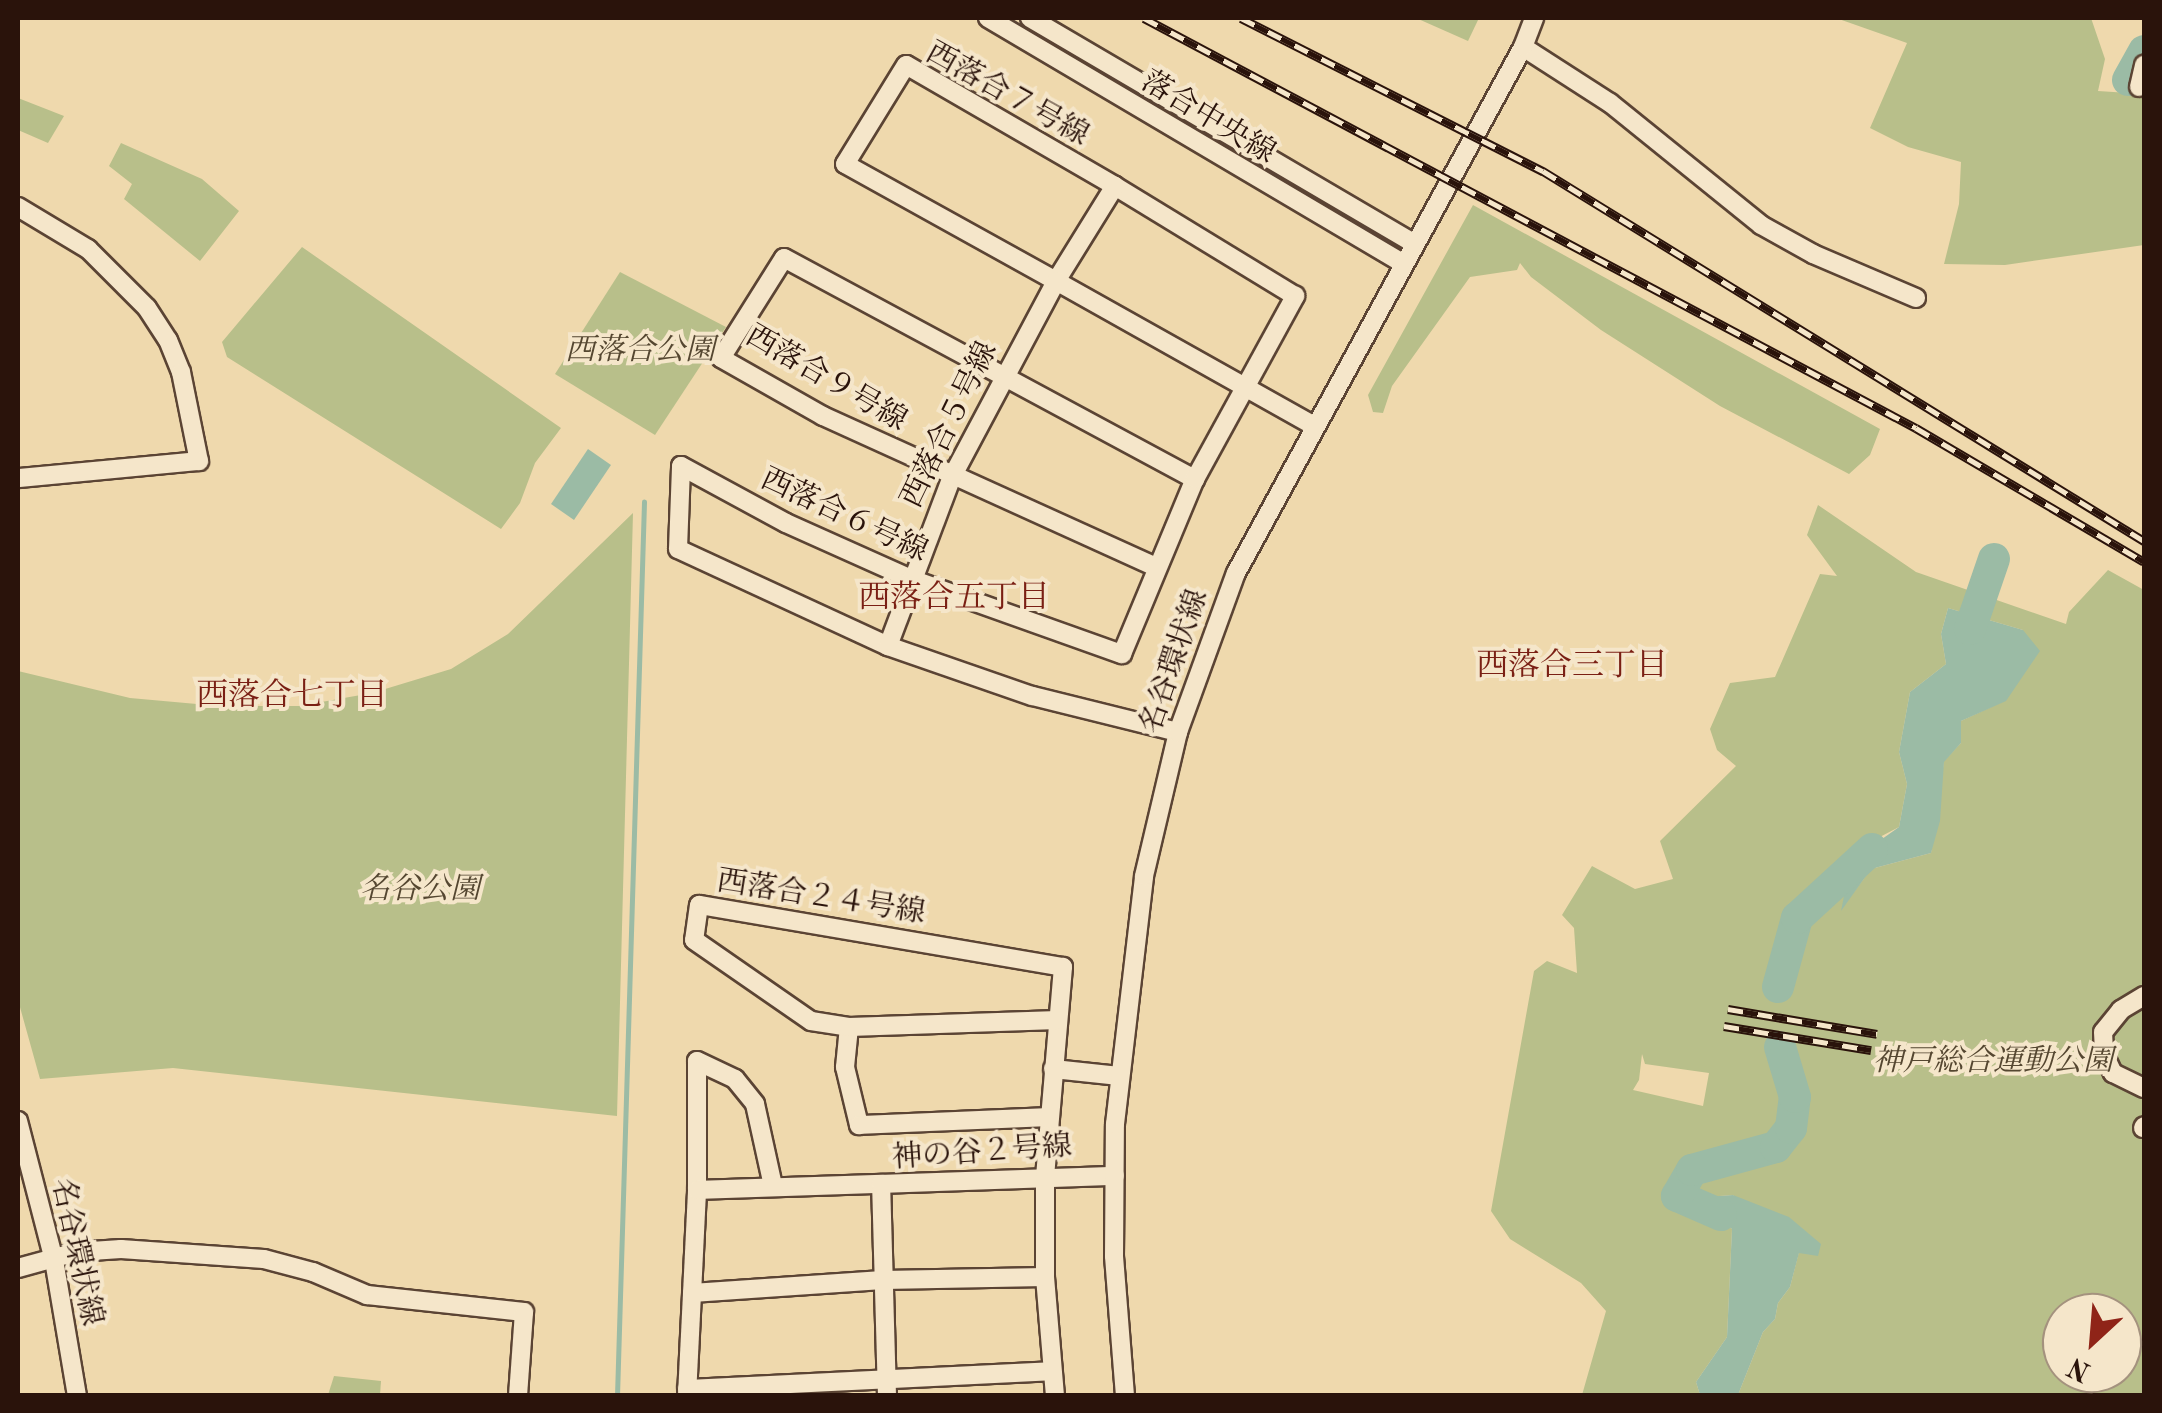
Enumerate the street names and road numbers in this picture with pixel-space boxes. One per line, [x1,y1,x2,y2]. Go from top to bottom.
street label: 西落合７号線 [920,36,1094,154]
street label: 落合中央線 [1134,64,1282,172]
street label: 西落合９号線 [739,318,913,440]
street label: 西落合５号線 [894,336,1006,514]
street label: 西落合６号線 [755,462,933,570]
street label: 名谷環状線 [1134,585,1216,739]
street label: 西落合２４号線 [714,864,928,932]
street label: 神の谷２号線 [891,1129,1073,1177]
street label: 名谷環状線 [43,1175,109,1329]

